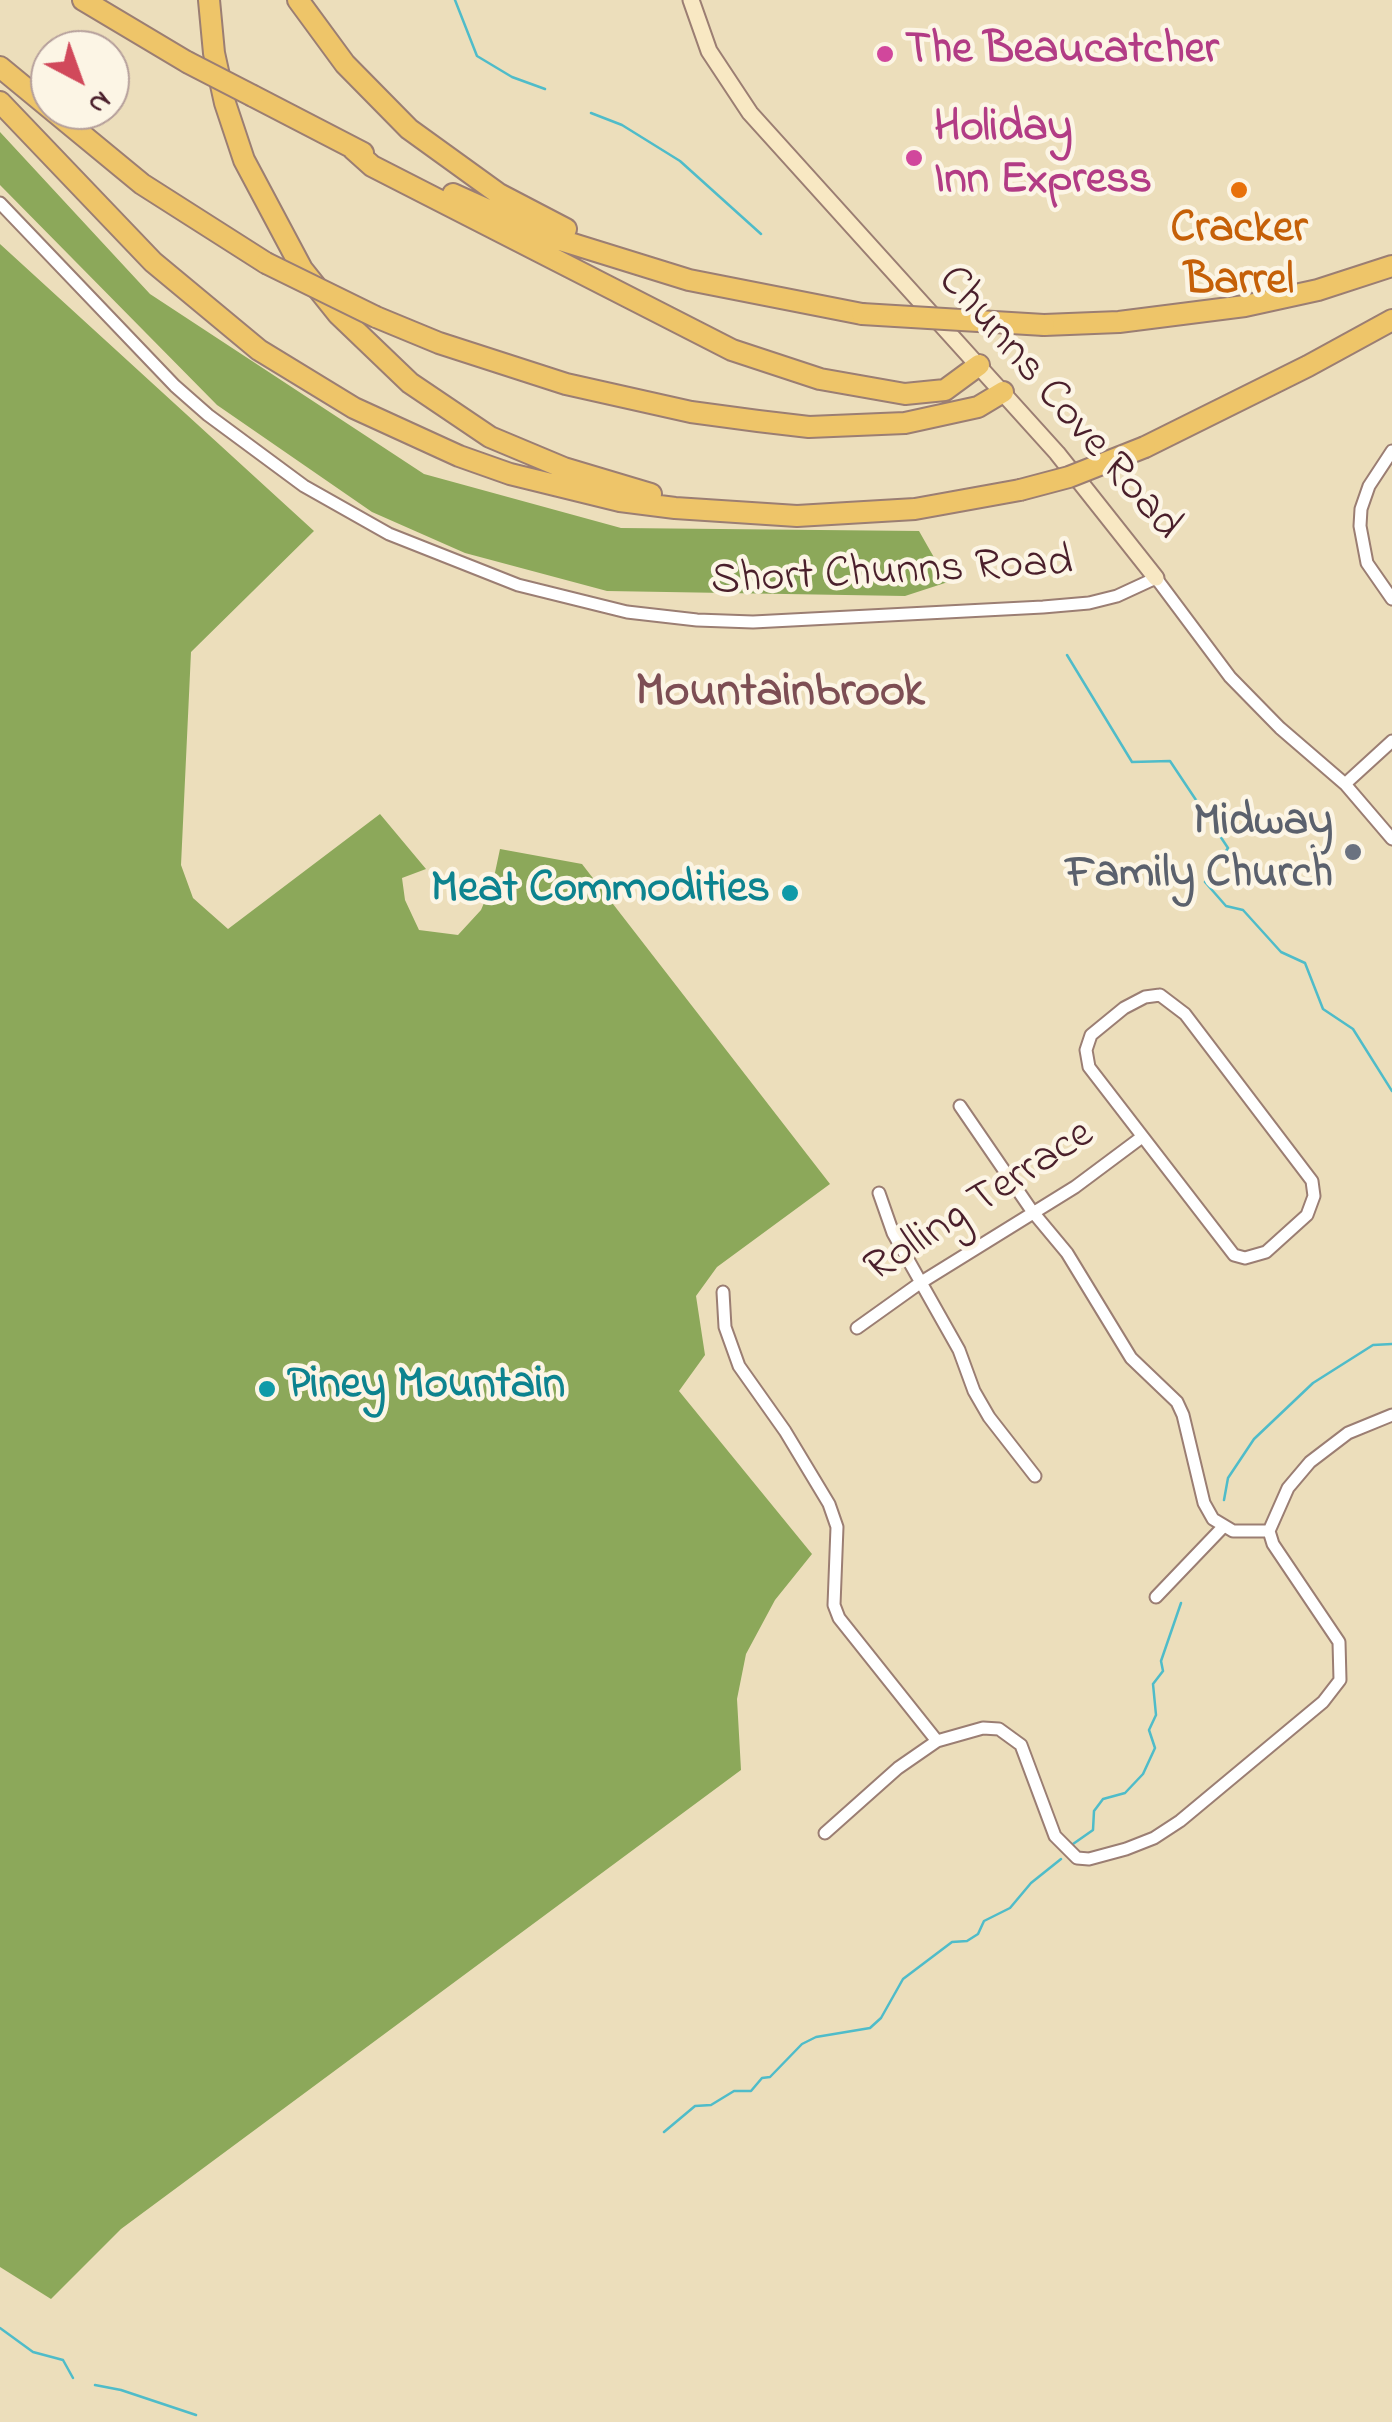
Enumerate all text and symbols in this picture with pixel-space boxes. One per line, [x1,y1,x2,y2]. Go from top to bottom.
place label: The Beaucatcher [905,27,1219,81]
north arrow [30,30,130,130]
marker: The Beaucatcher [874,43,896,65]
text: N [78,80,119,123]
place label: Holiday Inn Express [934,105,1152,211]
marker: Holiday Inn Express [903,147,925,169]
marker: Cracker Barrel [1228,179,1250,201]
place label: Cracker Barrel [1171,206,1307,312]
street label: Chunns Cove Road [923,257,1191,553]
street label: Short Chunns Road [710,539,1074,611]
district label: Mountainbrook [635,667,925,725]
place label: Midway Family Church [1066,799,1333,905]
marker: Midway Family Church [1342,841,1364,863]
place label: Meat Commodities [431,866,770,920]
marker: Meat Commodities [779,882,801,904]
street label: Rolling Terrace [856,1110,1106,1298]
place label: Piney Mountain [287,1362,565,1416]
marker: Piney Mountain [256,1378,278,1400]

